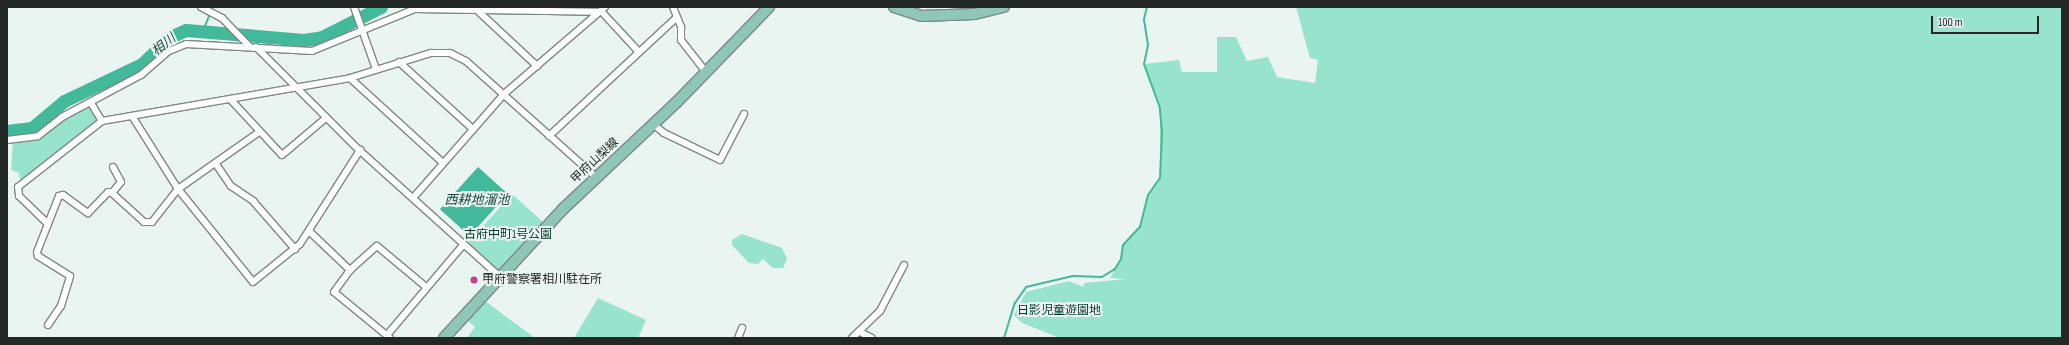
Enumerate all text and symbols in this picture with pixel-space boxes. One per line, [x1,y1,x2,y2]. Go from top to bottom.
scale bar [1933,8,2041,34]
text: 100 m [1938,15,1963,30]
water label: 相川 [149,31,179,59]
street label: 甲府山梨線 [568,135,622,187]
water label: 西耕地溜池 [445,192,509,208]
park label: 古府中町1号公園 [464,228,552,242]
place label: 甲府警察署相川駐在所 [482,273,602,287]
marker: 甲府警察署相川駐在所 [469,275,479,285]
park label: 日影児童遊園地 [1017,304,1101,318]

